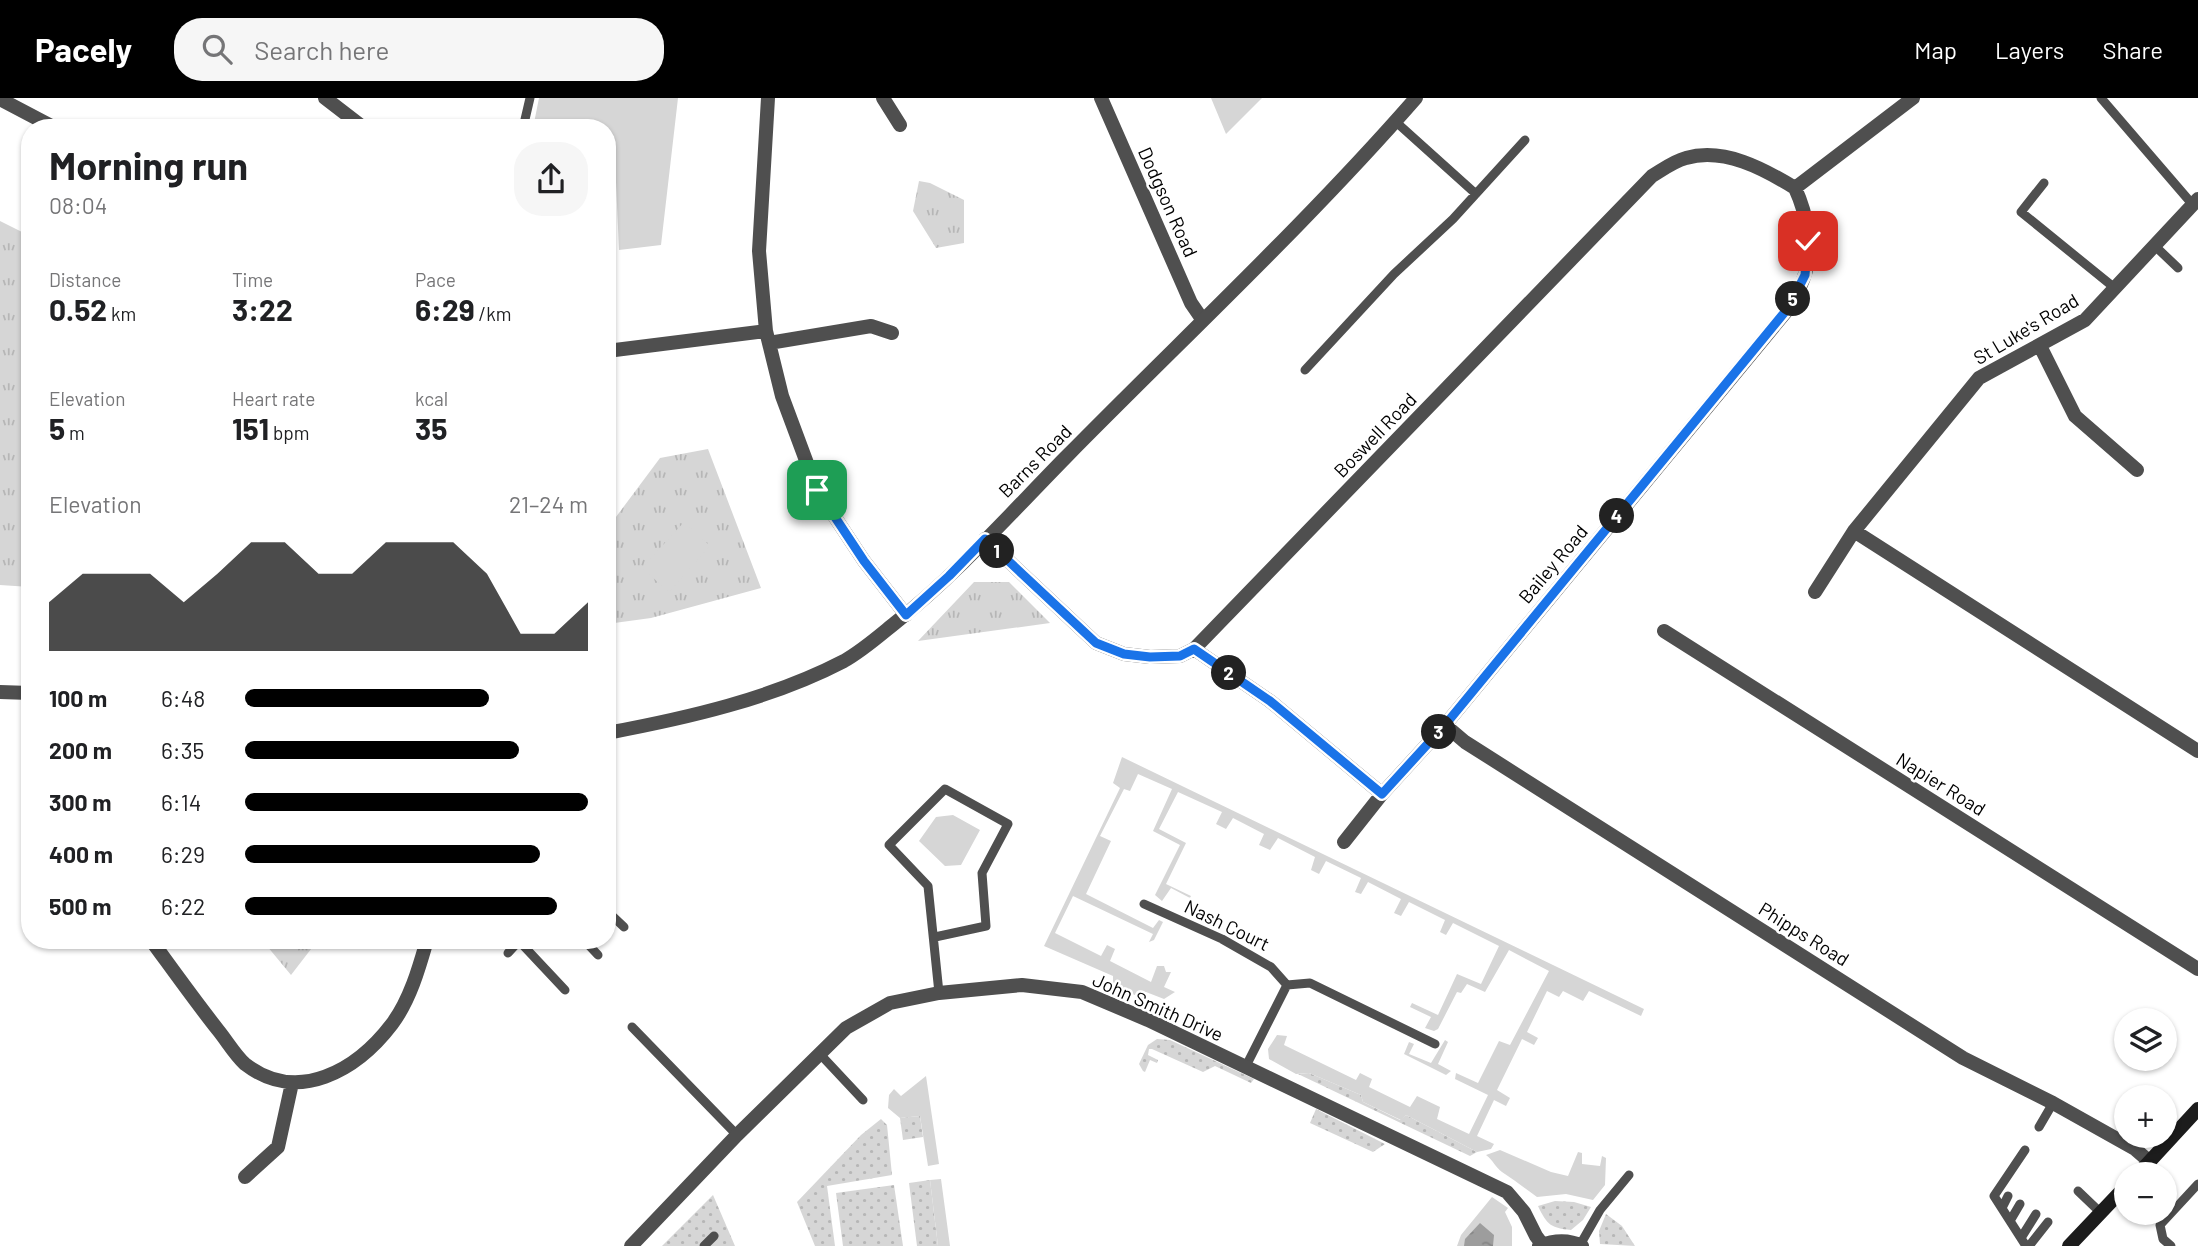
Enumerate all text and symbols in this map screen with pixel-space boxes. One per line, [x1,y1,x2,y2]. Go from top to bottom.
search box [174,18,664,81]
text: Pacely [35,29,132,69]
icon: search [198,30,236,68]
text: Search here [254,34,389,65]
text: Map [1914,35,1957,64]
text: Layers [1995,35,2064,64]
text: Share [2102,35,2163,64]
text: Morning run [49,142,248,188]
button: share [514,142,588,216]
street label: Dodgson Road [1134,143,1203,260]
text: 08:04 [49,191,107,219]
pin [1778,211,1838,271]
icon: check [1789,222,1827,260]
text: Distance [49,268,121,291]
text: Time [232,268,273,291]
text: Pace [415,268,456,291]
pin: 5 [1776,282,1811,316]
text: 5 [1787,287,1798,310]
street label: St Luke's Road [1969,288,2083,369]
text: 0.52 [49,291,107,327]
text: 3:22 [232,291,293,327]
text: 6:29 [415,291,475,327]
text: km [107,302,136,325]
text: /km [475,302,511,325]
text: Elevation [49,387,126,410]
text: Heart rate [232,387,315,410]
text: kcal [415,387,448,410]
street label: Boswell Road [1329,388,1421,482]
text: 5 [49,410,65,446]
text: 151 [232,410,269,446]
text: 35 [415,410,447,446]
street label: Barns Road [993,419,1076,502]
text: m [65,421,85,444]
text: bpm [269,421,309,444]
pin [787,460,847,520]
icon: arrive [798,471,836,509]
text: Elevation [49,490,142,518]
text: 21–24 m [509,490,588,518]
pin: 4 [1600,498,1634,534]
text: 4 [1611,504,1622,527]
street label: Bailey Road [1513,520,1592,608]
pin: 1 [979,533,1014,568]
text: 1 [993,539,1000,562]
pin: 2 [1212,656,1246,690]
text: 2 [1223,661,1234,684]
text: 100 m [49,684,107,712]
text: 6:48 [161,684,205,712]
pin: 3 [1422,714,1456,750]
text: 3 [1433,720,1444,743]
text: 200 m [49,736,112,764]
text: 6:35 [161,736,204,764]
street label: Napier Road [1892,747,1990,820]
text: 300 m [49,788,111,816]
text: 6:14 [161,788,201,816]
text: 400 m [49,840,113,868]
text: 6:29 [161,840,205,868]
text: 500 m [49,892,111,920]
text: 6:22 [161,892,205,920]
street label: Nash Court [1181,894,1274,955]
street label: Phipps Road [1755,897,1854,970]
street label: John Smith Drive [1089,967,1227,1046]
map controls [2114,1008,2177,1225]
button: layers [2114,1008,2177,1071]
button: + [2114,1085,2177,1148]
button: − [2114,1162,2177,1225]

